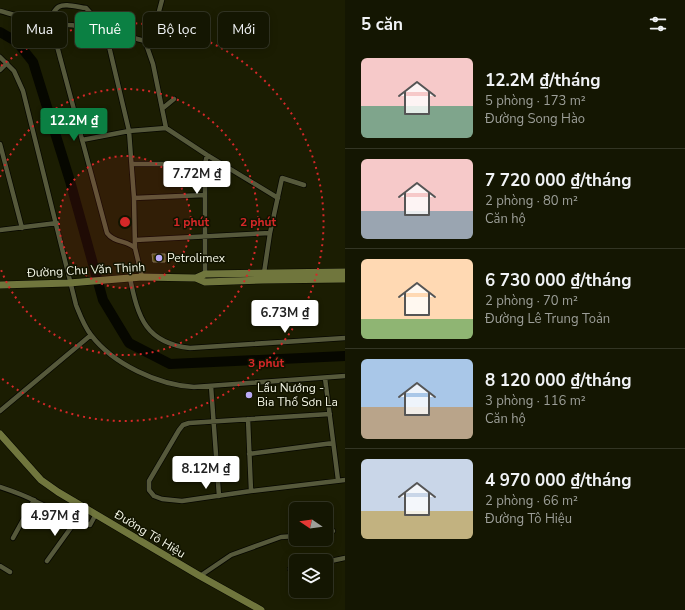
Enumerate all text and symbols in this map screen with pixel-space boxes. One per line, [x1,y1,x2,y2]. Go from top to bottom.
chip: Mua [12,12,67,48]
chip: Thuê [75,12,135,48]
chip: Bộ lọc [143,12,210,48]
chip: Mới [218,12,269,48]
text: 5 căn [361,13,403,36]
icon: filters [647,13,669,35]
text: 12.2M ₫/tháng [485,69,601,92]
icon: home [393,74,441,122]
text: 5 phòng · 173 m² [485,92,586,110]
pin: 12.2M ₫ [37,108,111,142]
text: Đường Song Hào [485,110,585,128]
text: 12.2M ₫ [49,112,99,130]
pin: 7.72M ₫ [160,161,234,195]
text: 7.72M ₫ [172,165,222,183]
text: 7 720 000 ₫/tháng [485,169,632,192]
icon: home [393,175,441,223]
text: 2 phòng · 80 m² [485,192,578,210]
text: Căn hộ [485,210,526,228]
text: 1 phút [173,214,209,230]
text: 2 phút [240,214,276,230]
centre of rings [118,215,132,229]
place label: Petrolimex [167,250,226,266]
marker: Petrolimex [154,253,164,263]
street label: Đường Chu Văn Thịnh [26,259,145,281]
text: 6 730 000 ₫/tháng [485,269,632,292]
icon: home [393,275,441,323]
text: 2 phòng · 70 m² [485,292,578,310]
pin: 6.73M ₫ [248,300,322,334]
text: 6.73M ₫ [260,304,310,322]
text: Đường Lê Trung Toản [485,310,610,328]
text: 3 phút [248,355,284,371]
text: 8 120 000 ₫/tháng [485,369,632,392]
icon: home [393,375,441,423]
place label: Lẩu Nướng - Bia Thổ Sơn La [257,380,338,410]
marker: Lẩu Nướng - Bia Thổ Sơn La [244,390,254,400]
text: 3 phòng · 116 m² [485,392,586,410]
text: Căn hộ [485,410,526,428]
pin: 8.12M ₫ [169,456,243,490]
text: 8.12M ₫ [181,460,231,478]
text: 4 970 000 ₫/tháng [485,469,632,492]
icon: home [393,475,441,523]
text: 2 phòng · 66 m² [485,492,578,510]
north arrow [289,502,333,546]
map controls [289,502,333,598]
pin: 4.97M ₫ [18,503,92,537]
street label: Đường Tô Hiệu [111,506,189,562]
text: 4.97M ₫ [30,507,80,525]
text: Đường Tô Hiệu [485,510,572,528]
button: layers [289,554,333,598]

